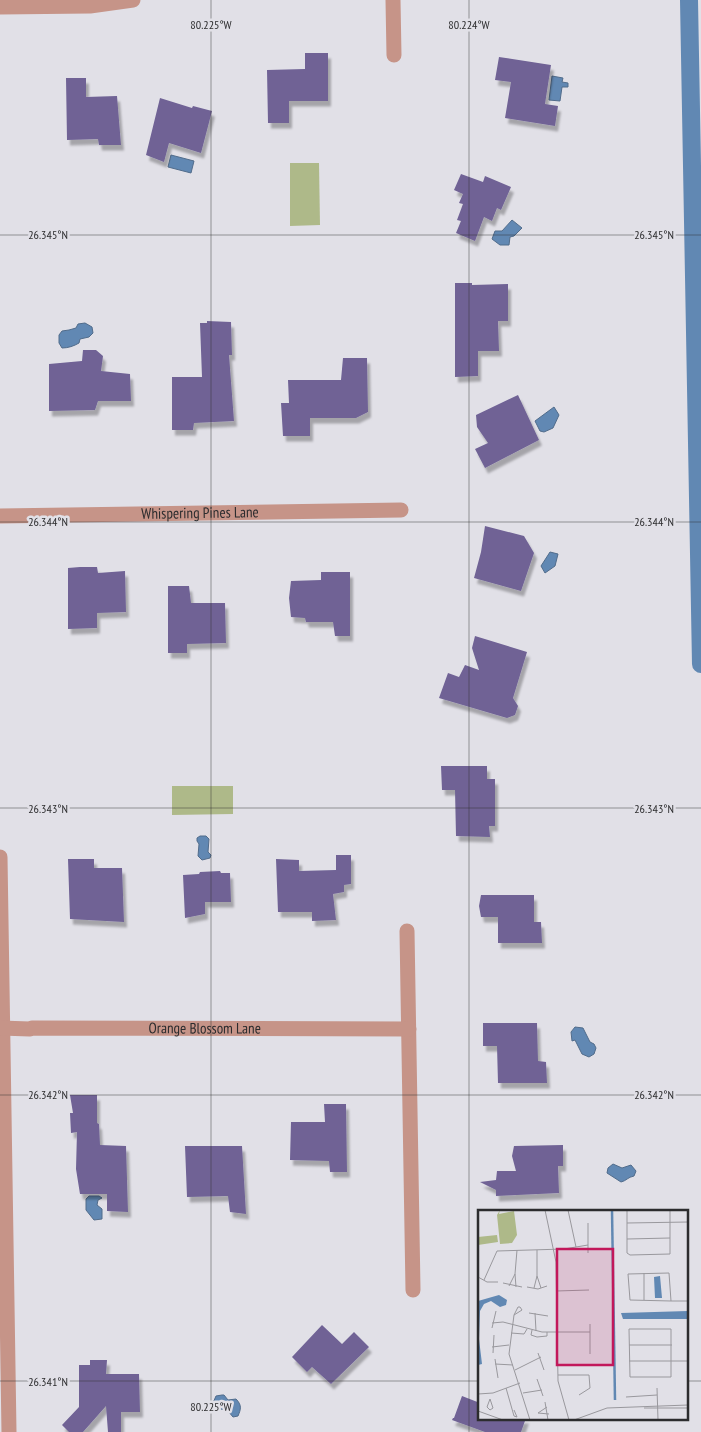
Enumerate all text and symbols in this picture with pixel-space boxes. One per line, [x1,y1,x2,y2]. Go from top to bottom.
text: 80.225°W [190,17,232,32]
text: 80.224°W [448,17,490,32]
text: 26.345°N [28,227,68,242]
text: 26.345°N [634,227,674,242]
street label: Whispering Pines Lane [141,502,259,523]
text: 26.344°N [28,514,68,529]
text: 26.344°N [634,514,674,529]
text: 26.343°N [28,801,68,816]
text: 26.343°N [634,801,674,816]
street label: Orange Blossom Lane [149,1018,261,1038]
text: 26.342°N [28,1087,68,1102]
text: 26.342°N [634,1087,674,1102]
inset map [478,1210,688,1420]
text: 26.341°N [28,1374,68,1389]
text: 80.225°W [190,1399,232,1414]

